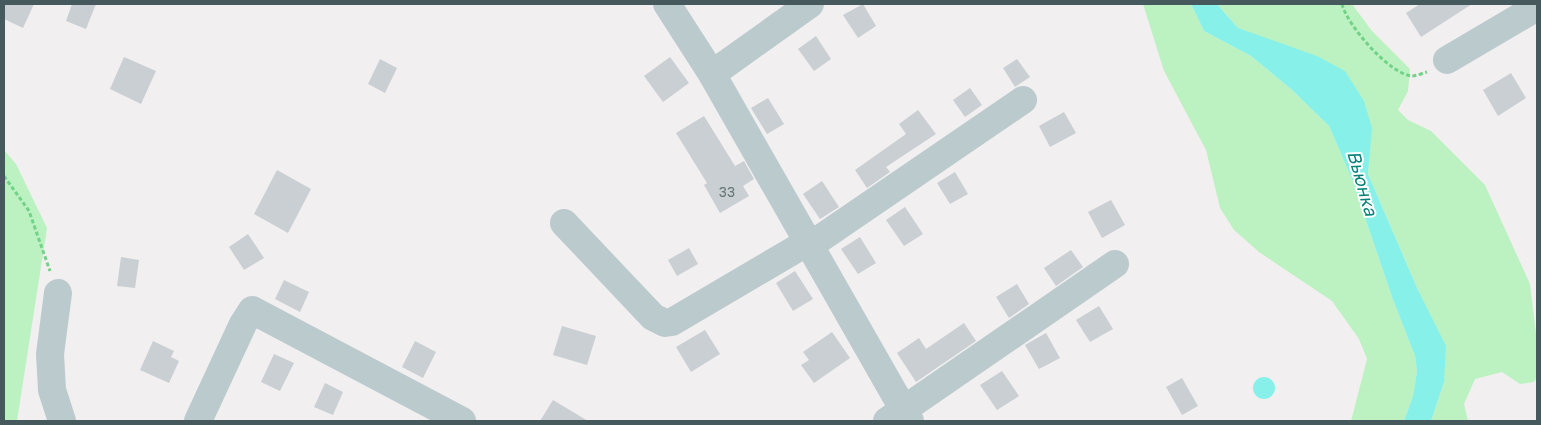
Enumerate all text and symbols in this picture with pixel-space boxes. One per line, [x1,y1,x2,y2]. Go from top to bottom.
water label: Вьюнка [1343,148,1383,219]
house number: 33 [719,183,735,200]

